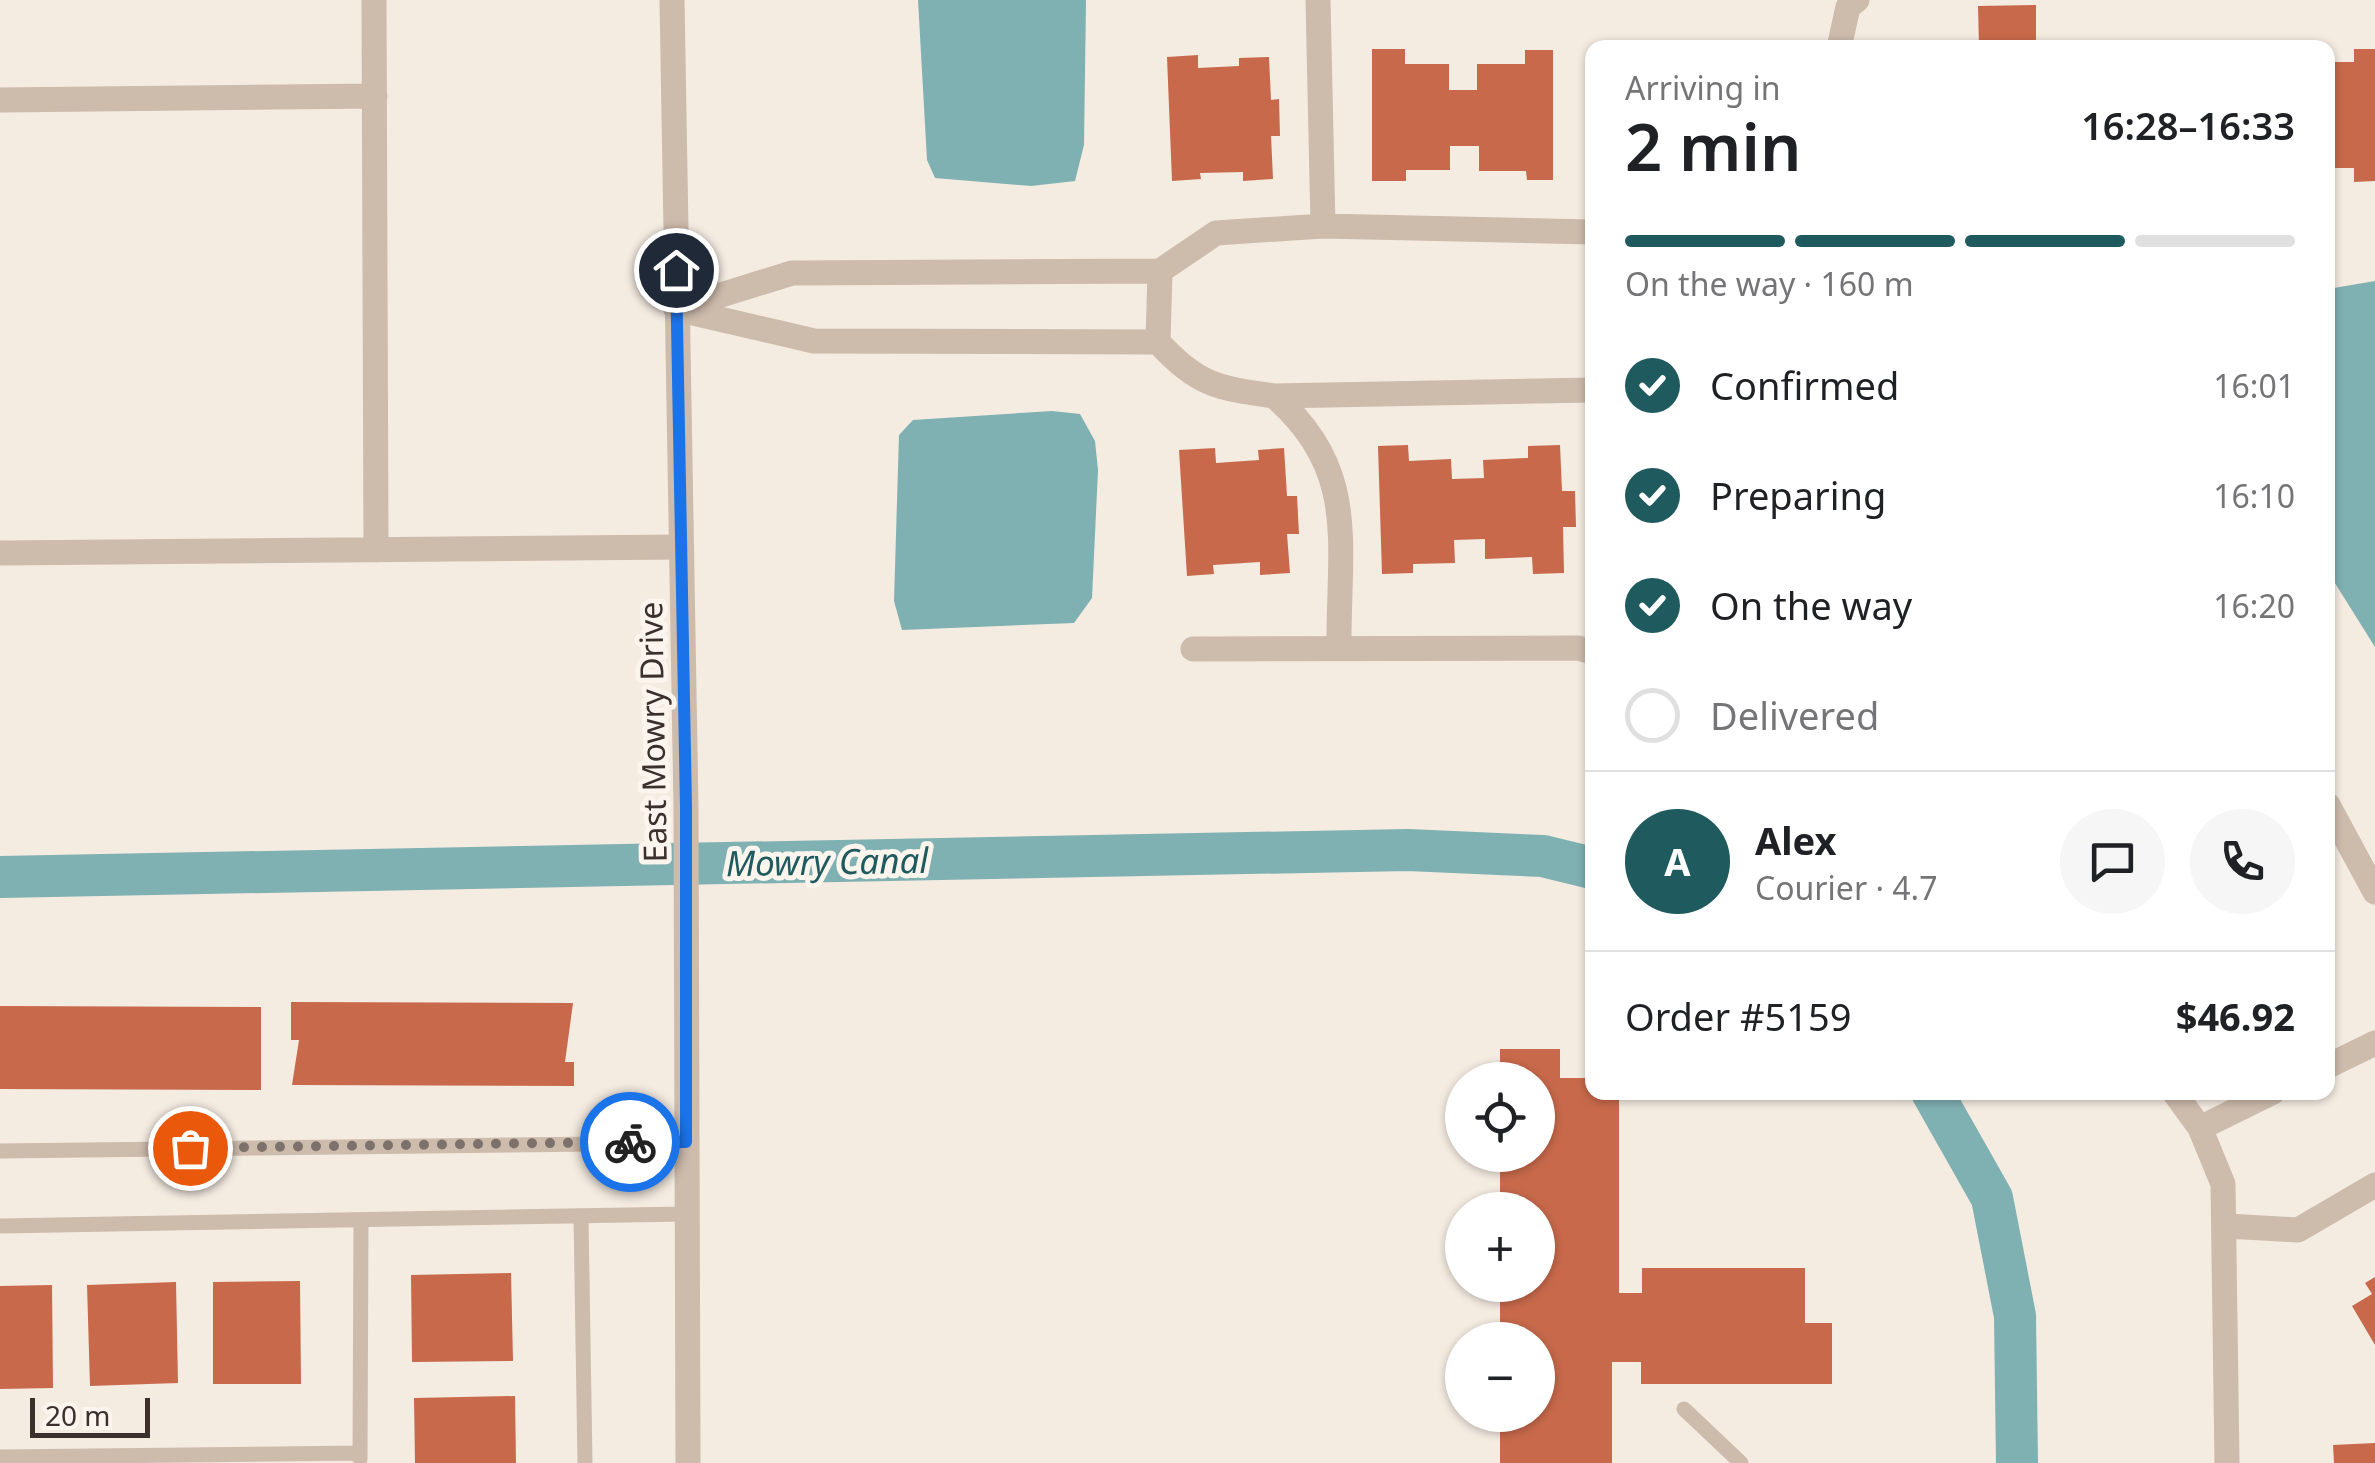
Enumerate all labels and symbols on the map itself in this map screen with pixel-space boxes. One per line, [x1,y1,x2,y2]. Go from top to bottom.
pin [634,228,719,313]
street label: East Mowry Drive [628,601,676,863]
water label: Mowry Canal [725,836,930,886]
courier [580,1092,680,1192]
pin [148,1106,233,1191]
scale bar [30,1393,150,1438]

